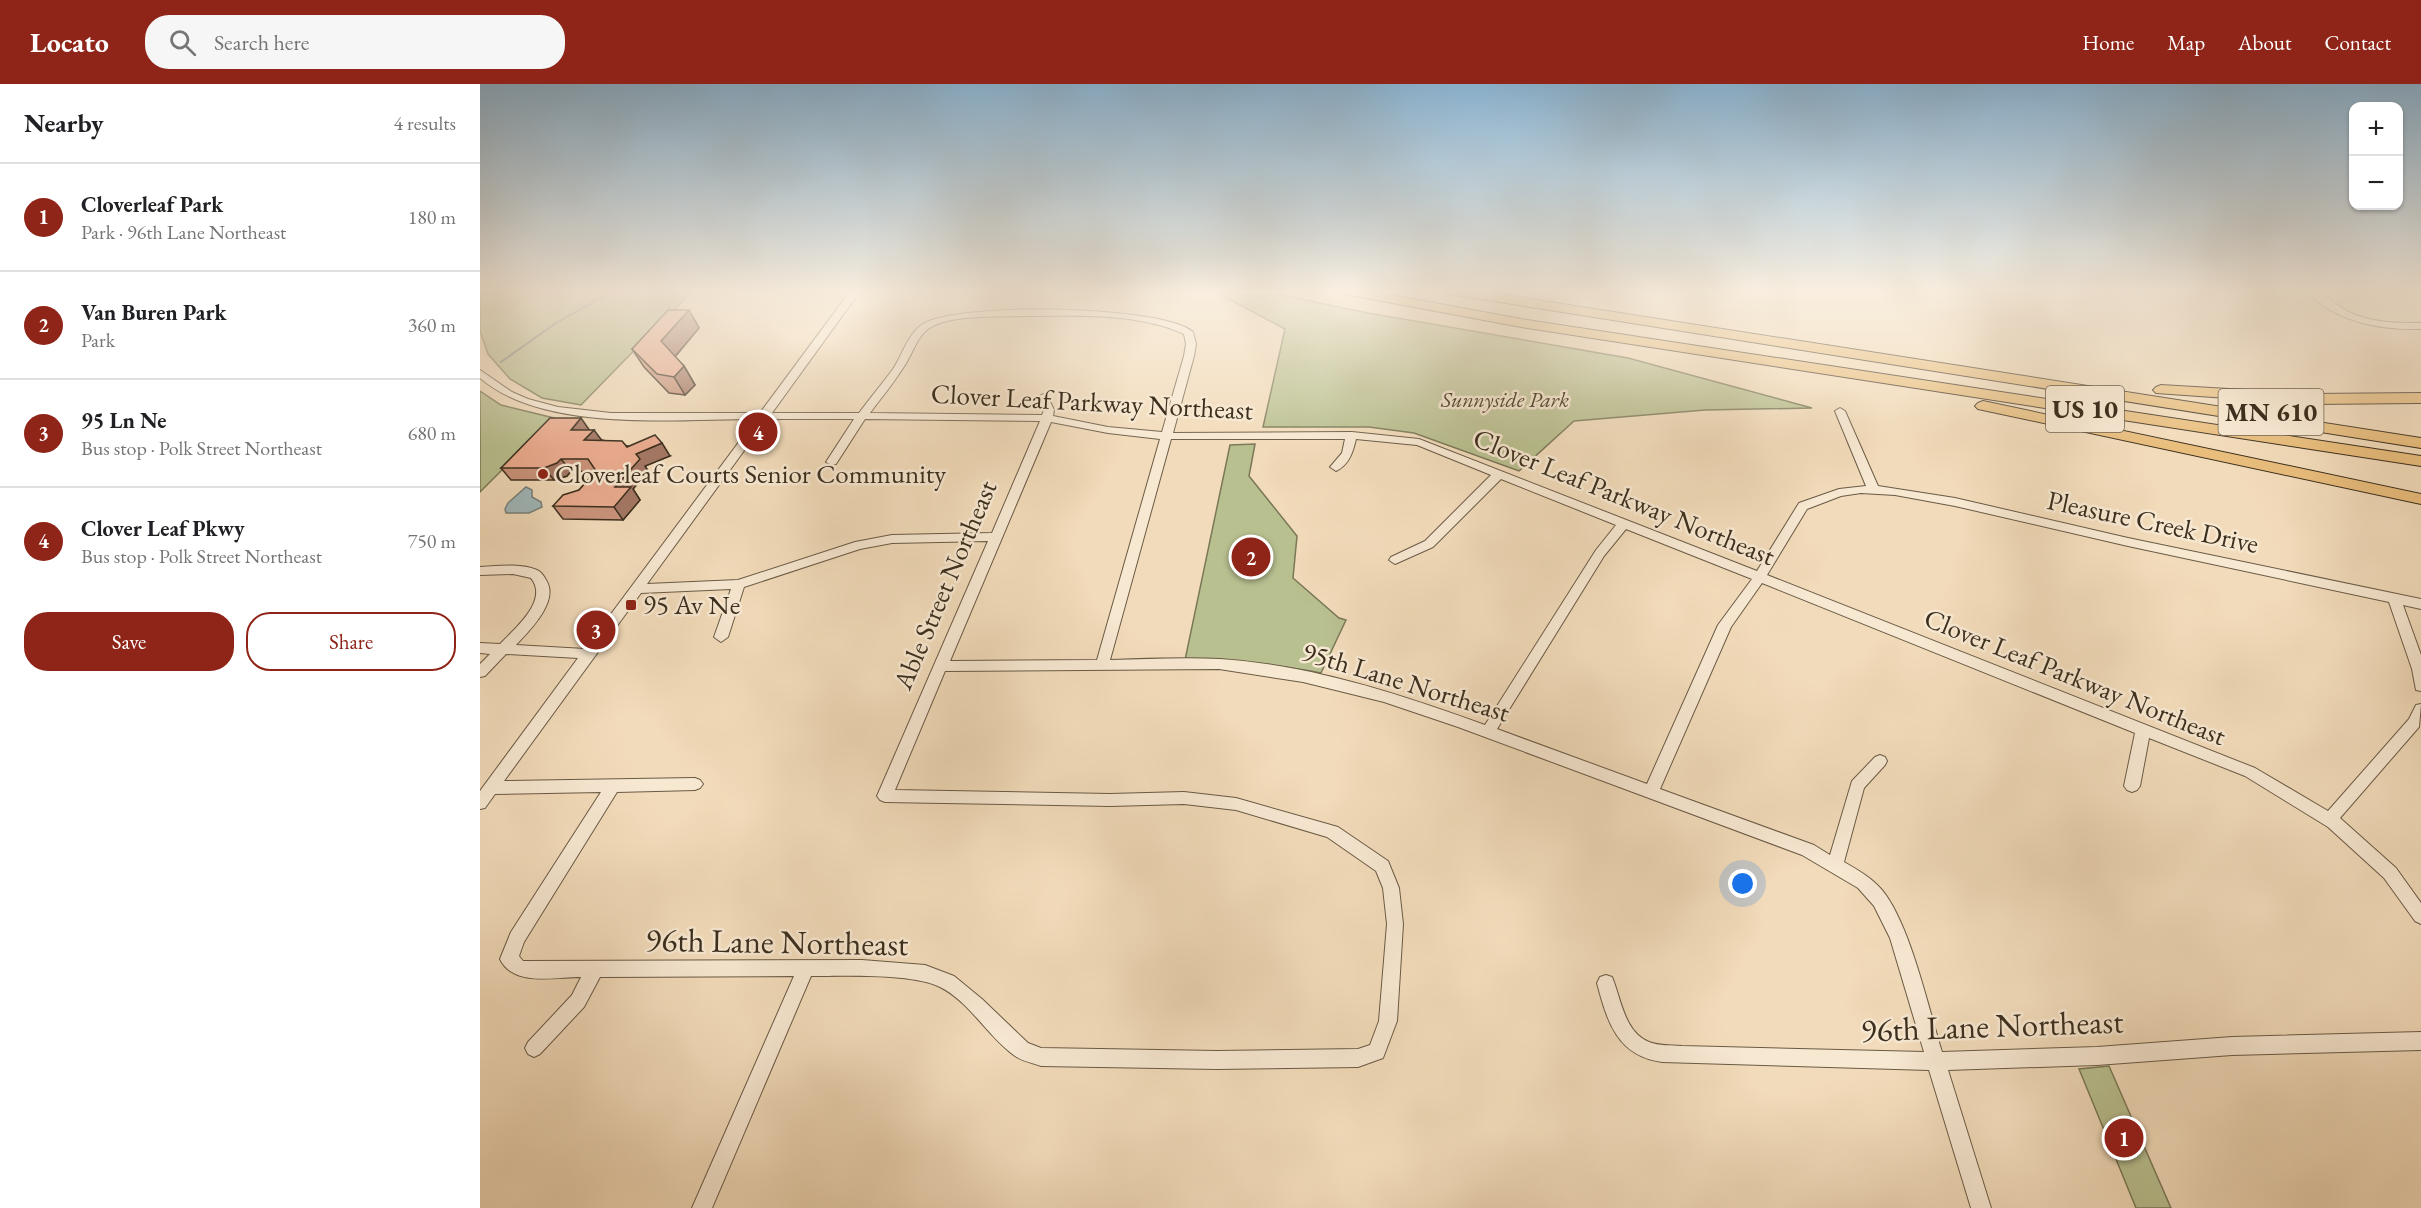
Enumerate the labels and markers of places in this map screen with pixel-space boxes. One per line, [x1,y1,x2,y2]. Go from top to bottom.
pin: 4 [738,410,778,454]
place label: Cloverleaf Courts Senior Community [555,456,946,491]
marker: Cloverleaf Courts Senior Community [536,467,550,481]
pin: 2 [1232,534,1270,580]
place label: 95 Av Ne [643,587,740,622]
marker: 95 Av Ne [624,598,638,612]
pin: 3 [576,608,616,652]
pin: 1 [2104,1116,2144,1160]

